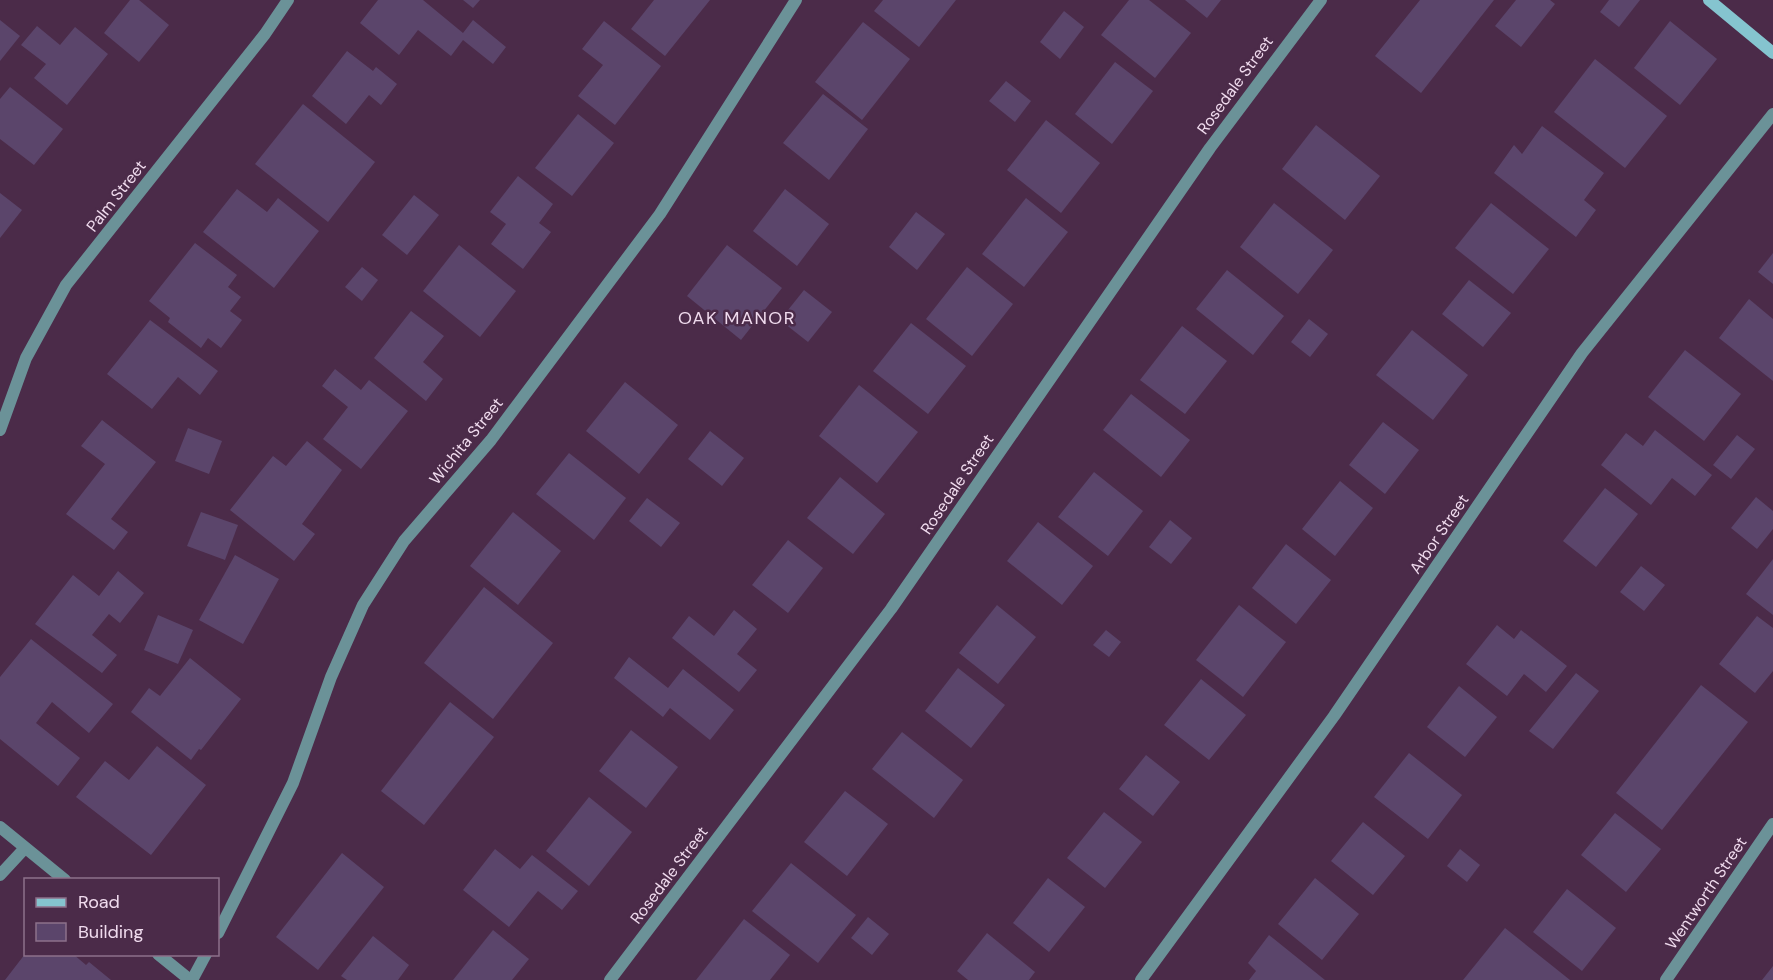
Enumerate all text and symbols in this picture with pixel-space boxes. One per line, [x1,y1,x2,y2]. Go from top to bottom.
street label: Rosedale Street [1192,32,1278,138]
street label: Palm Street [82,156,150,236]
district label: OAK MANOR [678,306,796,330]
street label: Wichita Street [424,393,508,489]
street label: Rosedale Street [916,430,998,538]
street label: Arbor Street [1405,490,1473,578]
street label: Rosedale Street [626,822,712,928]
street label: Wentworth Street [1660,833,1752,953]
legend [24,878,219,956]
text: Road [78,890,120,914]
text: Building [78,920,143,944]

